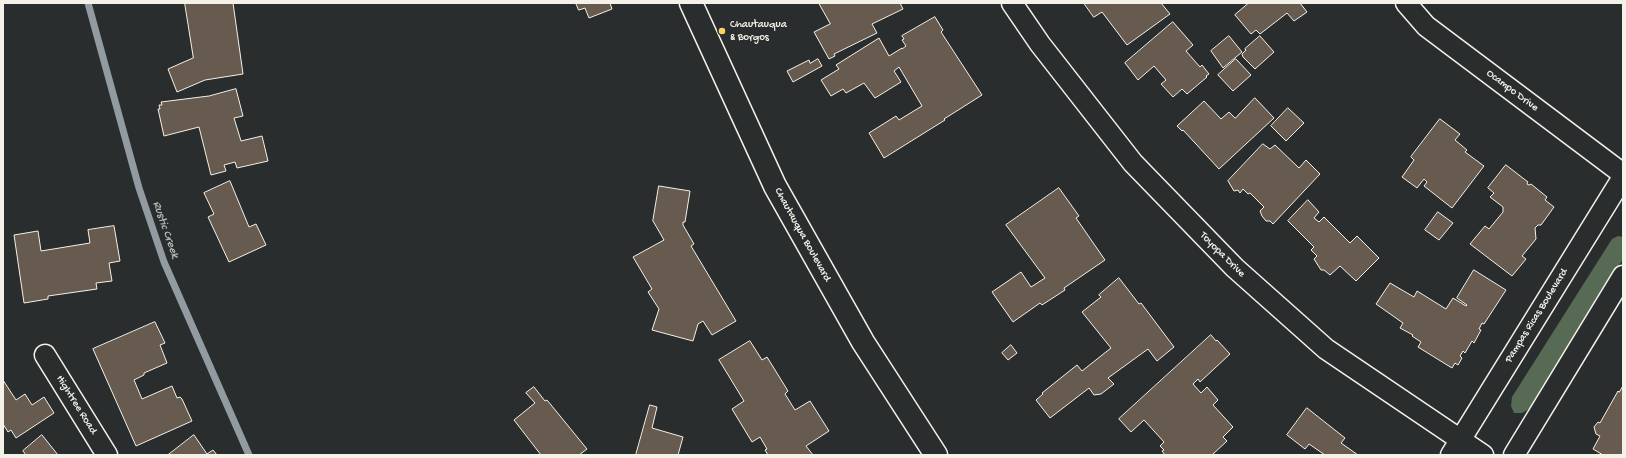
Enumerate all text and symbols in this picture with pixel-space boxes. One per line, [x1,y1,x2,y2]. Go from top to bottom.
place label: Chautauqua & Borgos [730,18,787,44]
marker: Chautauqua & Borgos [717,26,727,36]
street label: Ocampo Drive [1483,67,1541,115]
street label: Chautauqua Boulevard [771,186,833,284]
water label: Rustic Creek [149,200,181,260]
street label: Toyopa Drive [1196,229,1248,281]
street label: Pampas Ricas Boulevard [1503,266,1571,366]
street label: Hightree Road [53,373,99,437]

